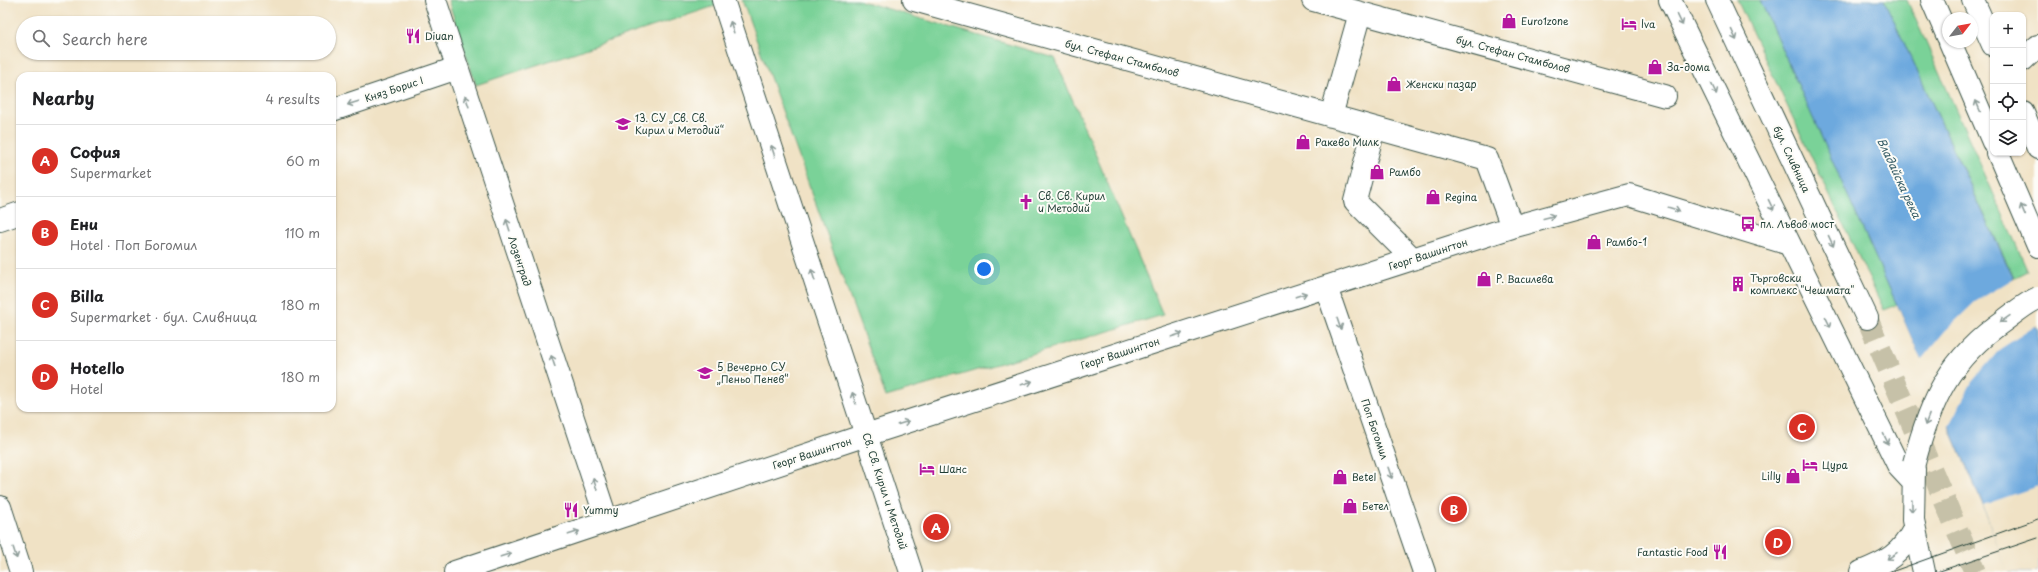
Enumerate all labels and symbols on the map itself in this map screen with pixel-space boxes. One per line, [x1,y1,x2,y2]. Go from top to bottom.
shop icon: Euro1zone [1500,12,1518,30]
north arrow [1942,12,1978,48]
place label: Euro1zone [1521,13,1569,28]
one-way arrow [1677,14,1684,26]
hotel icon: Iva [1620,15,1638,33]
place label: Iva [1641,16,1656,31]
one-way arrow [728,21,735,34]
restaurant icon: Diuan [404,27,422,45]
place label: Diuan [425,28,454,43]
one-way arrow [1731,29,1738,41]
street label: бул. Стефан Стамболов [1454,31,1572,76]
street label: бул. Стефан Стамболов [1063,35,1181,80]
shop icon: За-дома [1646,58,1664,76]
place label: За-дома [1667,59,1711,74]
street label: Княз Борис I [363,72,425,105]
shop icon: Женски пазар [1385,75,1403,93]
place label: Женски пазар [1406,76,1477,91]
one-way arrow [1711,82,1718,94]
one-way arrow [463,95,470,108]
one-way arrow [347,100,360,107]
one-way arrow [1973,100,1981,112]
place label: 13. СУ „Св. Св. Кирил и Методий“ [635,110,724,137]
school or university icon: 13. СУ „Св. Св. Кирил и Методий“ [614,115,632,133]
street label: бул. Сливница [1770,123,1815,195]
shop icon: Ракево Милк [1294,133,1312,151]
place label: Ракево Милк [1315,134,1379,149]
water label: Владайска река [1873,135,1926,222]
one-way arrow [768,145,776,157]
shop icon: Рамбо [1368,163,1386,181]
place label: Рамбо [1389,164,1421,179]
place label: Св. Св. Кирил и Методий [1038,188,1105,215]
shop icon: Regina [1424,188,1442,206]
place label: Regina [1445,189,1478,204]
church icon: Св. Св. Кирил и Методий [1017,193,1035,211]
one-way arrow [1768,199,1775,211]
one-way arrow [2018,204,2026,216]
one-way arrow [1668,206,1681,213]
one-way arrow [1543,212,1556,220]
bus stop icon: пл. Лъвов мост [1739,215,1757,233]
place label: пл. Лъвов мост [1760,216,1834,231]
one-way arrow [504,218,511,231]
shop icon: Рамбо-1 [1585,233,1603,251]
street label: Лозенград [505,234,536,288]
street label: Георг Вашингтон [1386,234,1469,273]
place label: Рамбо-1 [1606,234,1647,249]
one-way arrow [1828,235,1835,247]
your location [974,259,994,279]
one-way arrow [809,268,816,281]
shop icon: Р. Василева [1475,270,1493,288]
place label: Търговски комплекс "Чешмата" [1750,270,1854,297]
place label: Р. Василева [1496,271,1554,286]
building icon: Търговски комплекс "Чешмата" [1729,275,1747,293]
one-way arrow [1294,291,1307,298]
one-way arrow [2000,315,2011,323]
one-way arrow [1825,316,1832,328]
one-way arrow [1336,317,1343,330]
one-way arrow [1171,331,1184,338]
street label: Георг Вашингтон [1078,333,1161,372]
one-way arrow [549,355,556,368]
place label: 5 Вечерно СУ „Пеньо Пенев“ [717,359,788,386]
school or university icon: 5 Вечерно СУ „Пеньо Пенев“ [696,364,714,382]
one-way arrow [1020,379,1033,386]
one-way arrow [850,392,857,405]
street label: Поп Богомил [1358,396,1393,461]
pin: C [1789,412,1815,442]
one-way arrow [1922,413,1930,425]
one-way arrow [896,419,909,426]
street label: Св. Св. Кирил и Методий [859,430,912,551]
one-way arrow [1883,432,1890,444]
street label: Георг Вашингтон [770,433,853,472]
hotel icon: Цура [1801,456,1819,474]
place label: Цура [1822,457,1849,472]
hotel icon: Шанс [918,460,936,478]
place label: Шанс [939,461,967,476]
one-way arrow [1387,467,1394,480]
shop icon: Lilly [1784,467,1802,485]
shop icon: Betel [1331,468,1349,486]
place label: Lilly [1761,468,1781,483]
place label: Betel [1352,469,1377,484]
one-way arrow [590,479,598,491]
pin: B [1441,494,1467,524]
shop icon: Бетел [1341,497,1359,515]
place label: Бетел [1362,498,1389,513]
one-way arrow [1908,499,1916,512]
restaurant icon: Yummy [562,501,580,519]
place label: Yummy [583,502,619,517]
pin: A [923,512,949,542]
pin: D [1765,527,1791,557]
one-way arrow [567,528,579,536]
restaurant icon: Fantastic Food [1711,543,1729,561]
place label: Fantastic Food [1637,544,1708,559]
one-way arrow [12,546,19,559]
one-way arrow [499,551,512,558]
one-way arrow [1887,552,1898,560]

